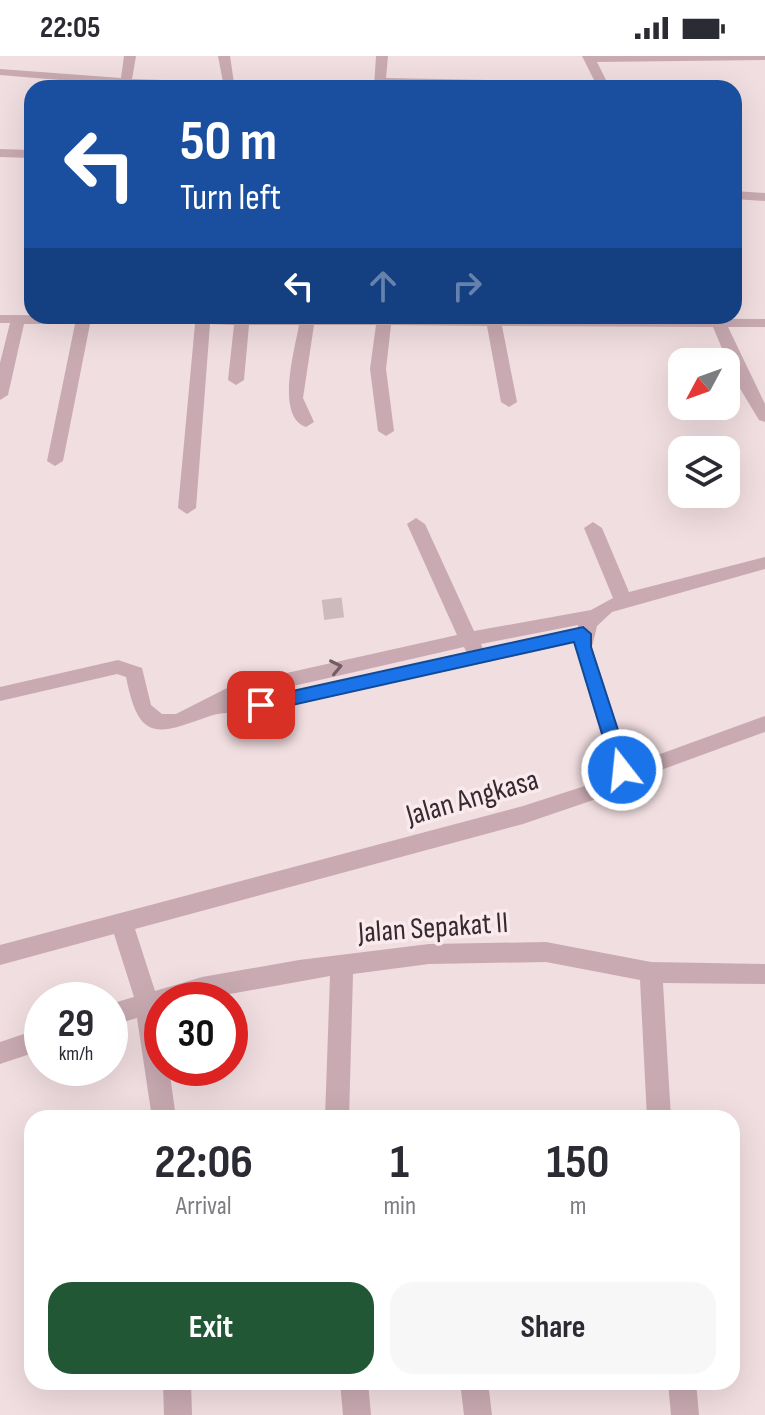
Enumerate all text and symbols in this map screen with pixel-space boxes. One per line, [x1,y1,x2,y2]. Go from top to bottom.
text: 22:05 [40,10,100,46]
text: 50 m [180,109,277,176]
icon: left [48,112,152,216]
text: Turn left [180,177,281,220]
icon: left [277,264,321,308]
icon: ahead [361,264,405,308]
icon: right [445,264,489,308]
north arrow [668,348,740,420]
map controls [668,348,740,508]
button: layers [668,436,740,508]
one-way arrow [330,660,343,677]
pin [227,671,295,739]
icon: arrive [239,683,283,727]
position arrow [580,728,664,812]
street label: Jalan Angkasa [401,762,543,834]
street label: Jalan Sepakat II [356,905,509,951]
speed limit sign: 30 [144,982,248,1086]
text: 29 [58,1000,94,1048]
text: km/h [59,1042,93,1066]
text: 22:06 [155,1134,253,1191]
text: 1 [390,1134,409,1191]
text: 150 [547,1134,609,1191]
text: Arrival [176,1191,232,1222]
text: min [383,1191,416,1222]
text: m [570,1191,586,1222]
button: Exit [48,1282,374,1374]
button: Share [390,1282,716,1374]

